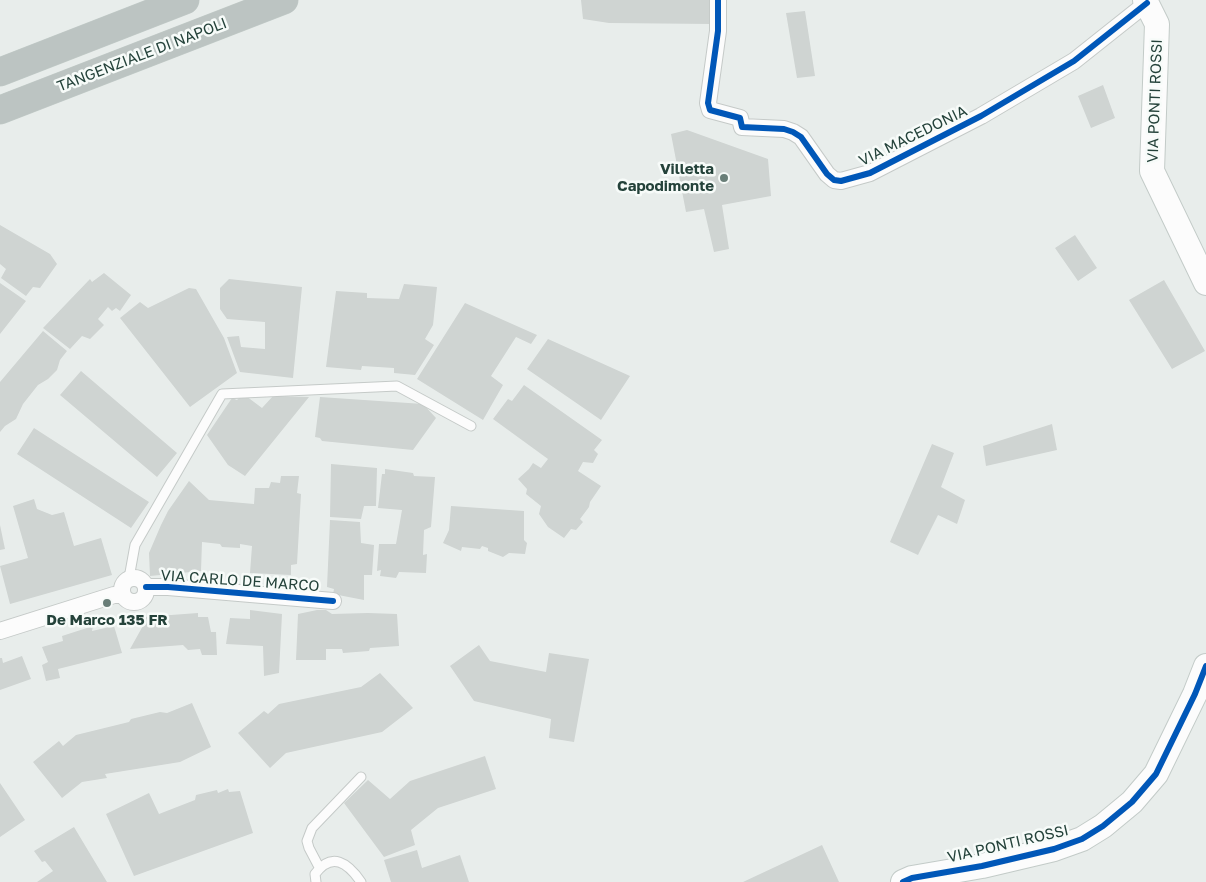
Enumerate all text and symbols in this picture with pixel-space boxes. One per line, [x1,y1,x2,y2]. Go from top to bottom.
street label: TANGENZIALE DI NAPOLI [55,14,229,96]
street label: VIA PONTI ROSSI [1144,39,1166,163]
street label: VIA MACEDONIA [856,102,970,170]
place label: Villetta Capodimonte [617,160,714,195]
marker: Villetta Capodimonte [718,172,730,184]
street label: VIA CARLO DE MARCO [160,566,320,596]
marker: De Marco 135 FR [101,597,113,609]
place label: De Marco 135 FR [46,611,168,629]
street label: VIA PONTI ROSSI [946,821,1070,867]

